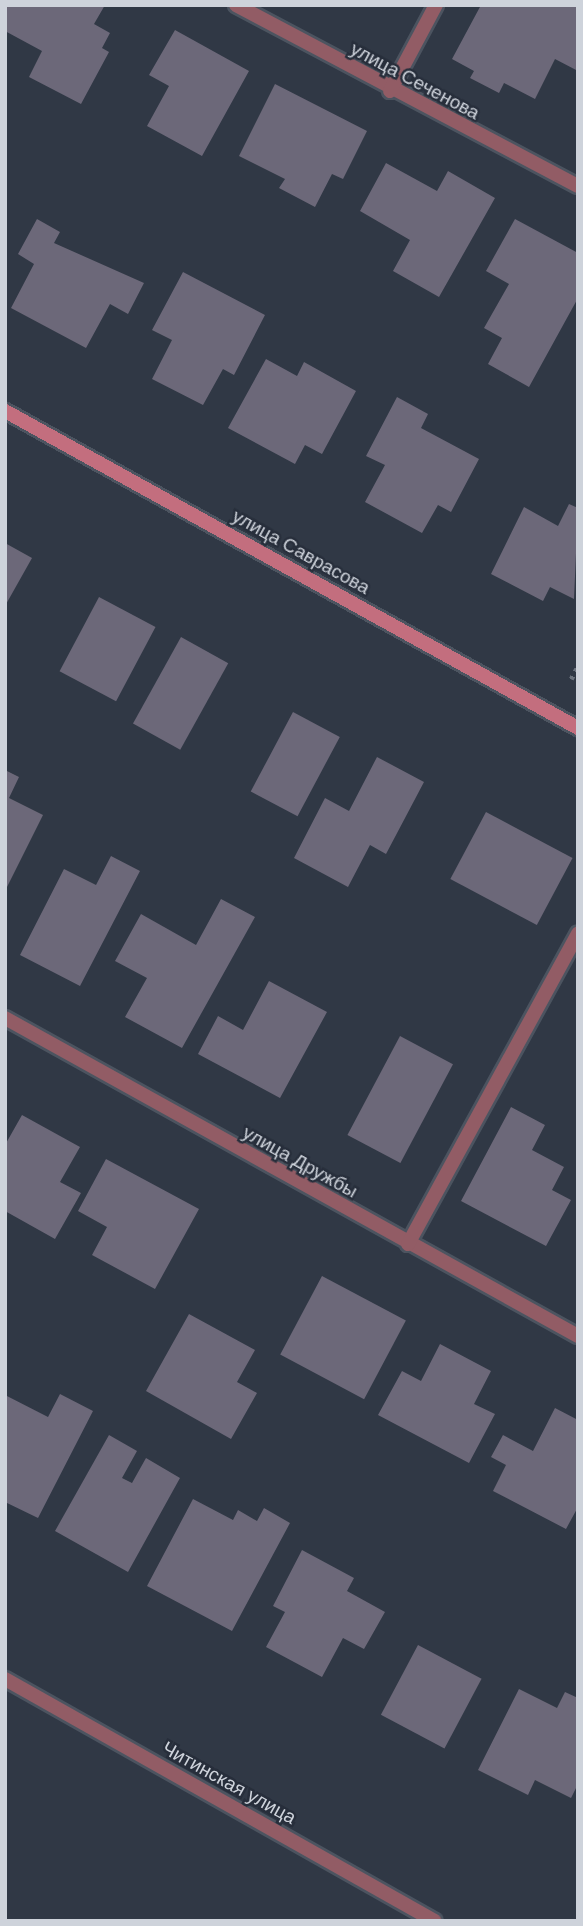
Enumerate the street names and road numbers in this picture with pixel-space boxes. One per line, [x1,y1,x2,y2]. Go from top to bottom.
street label: улица Сеченова [347,37,483,125]
street label: улица Саврасова [228,505,374,599]
street label: улица Дружбы [239,1121,361,1203]
street label: Читинская улица [158,1737,300,1829]

